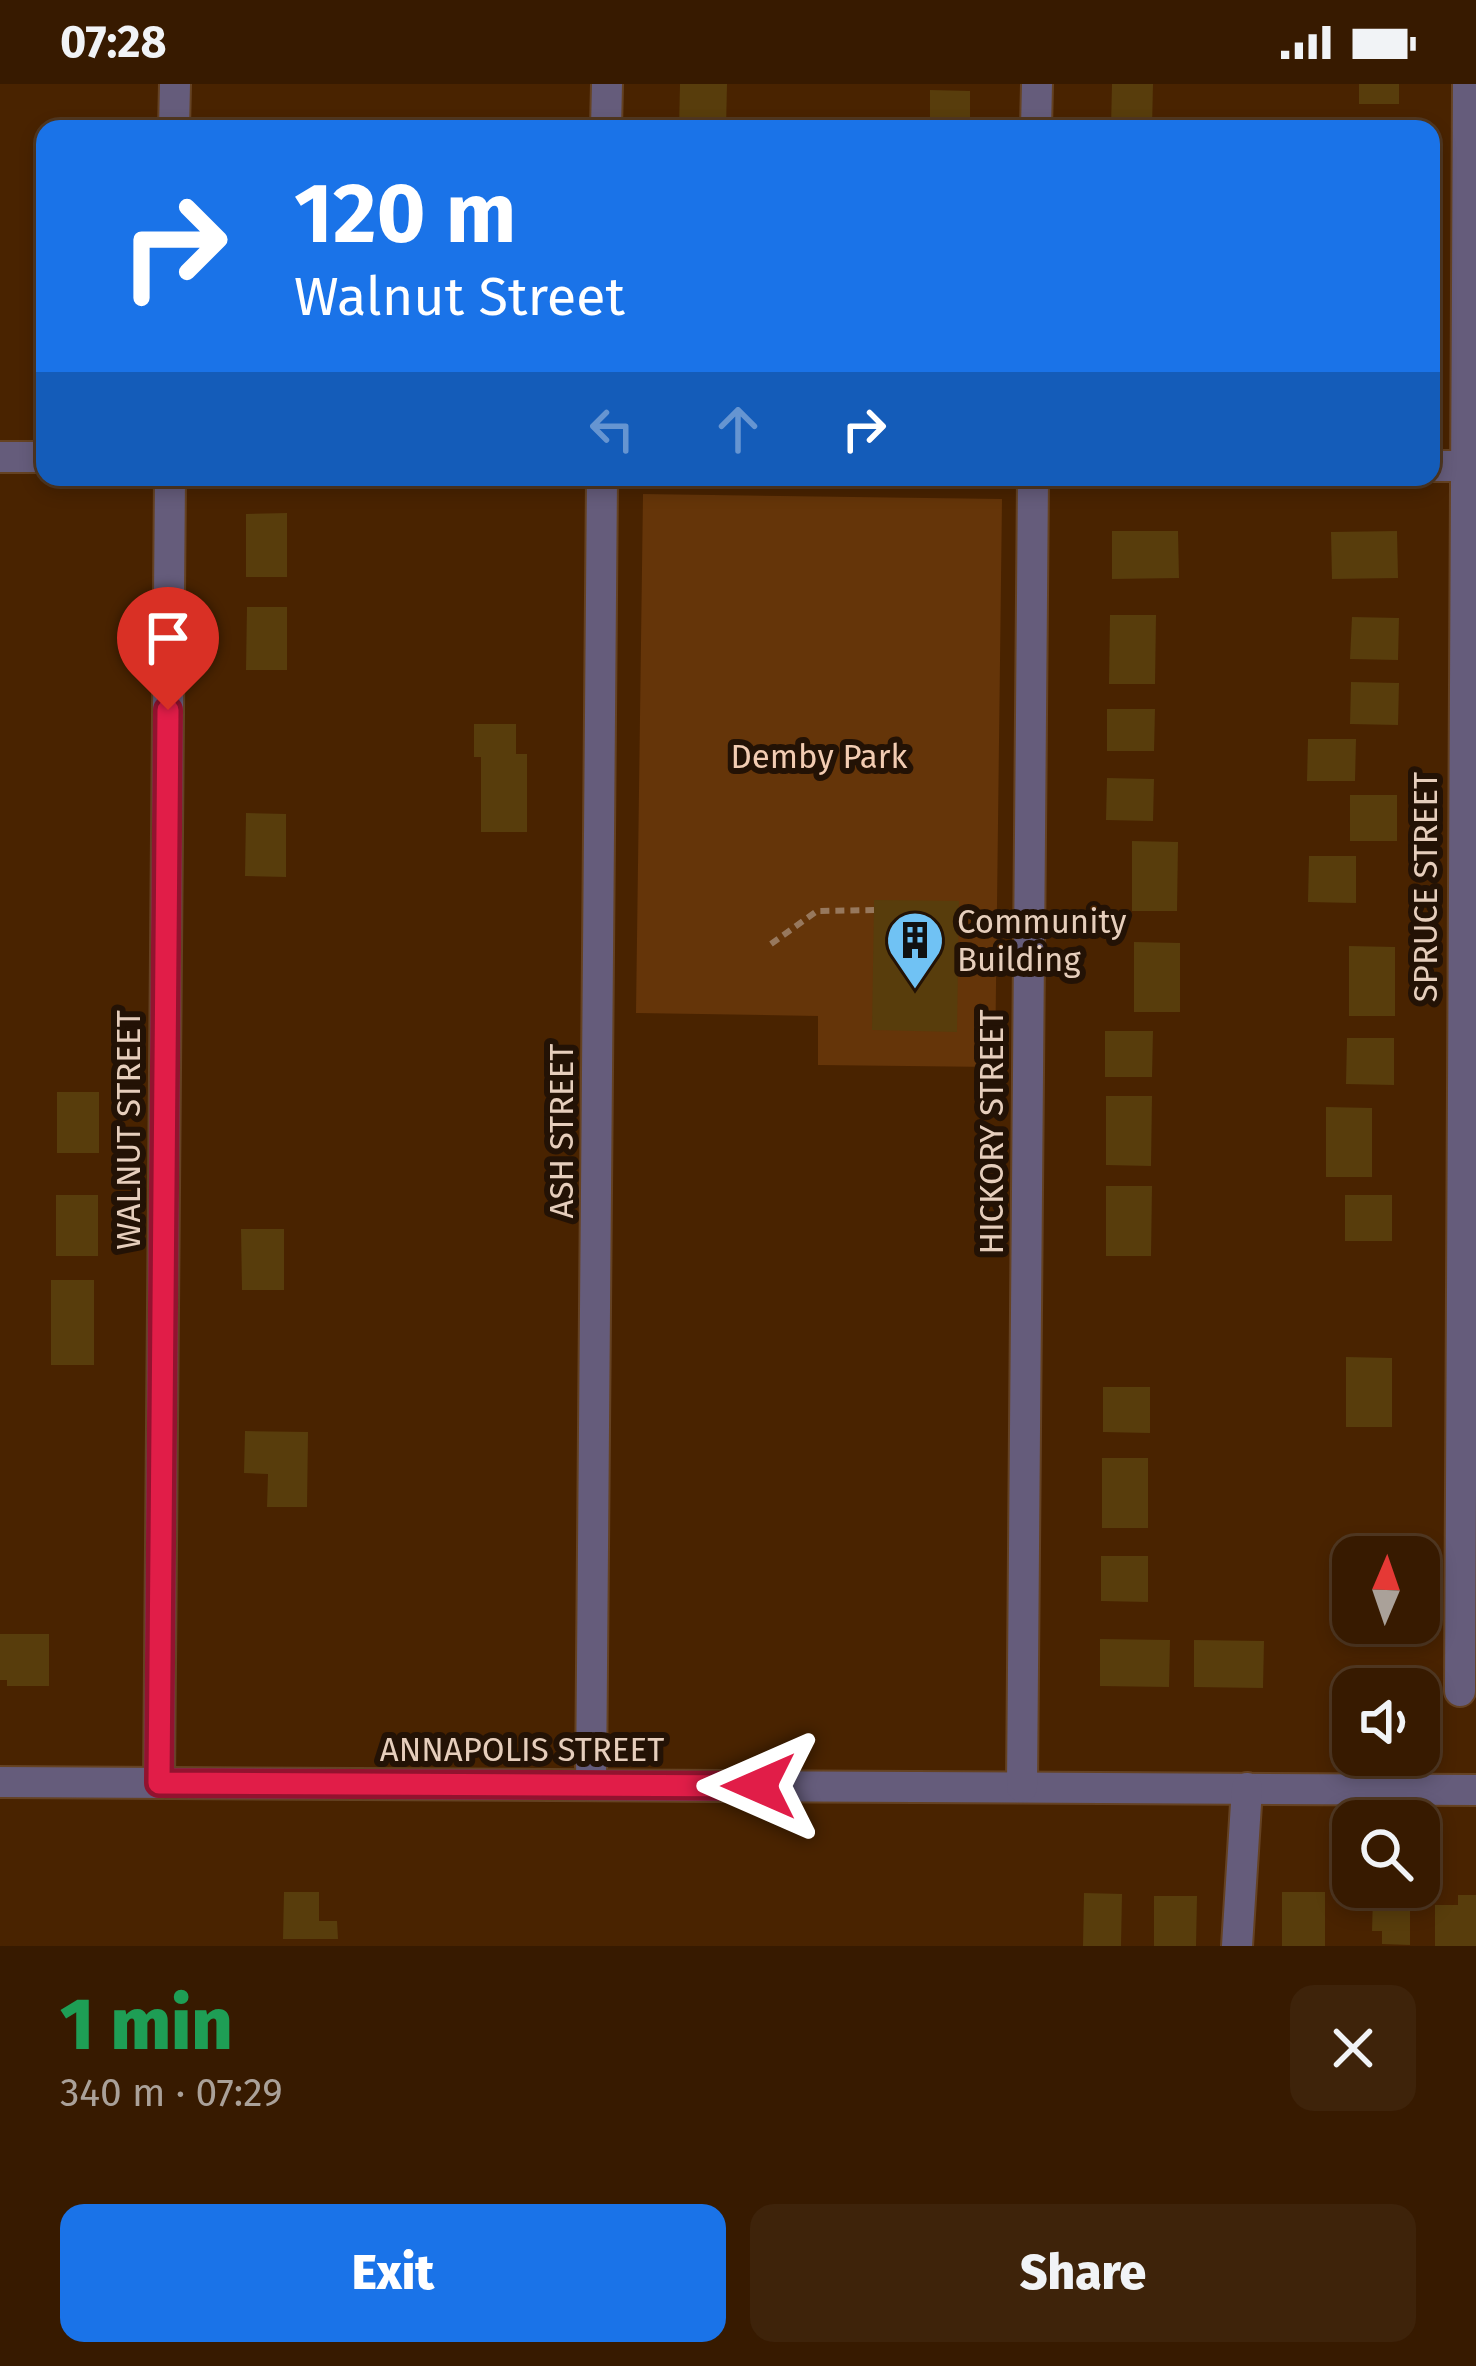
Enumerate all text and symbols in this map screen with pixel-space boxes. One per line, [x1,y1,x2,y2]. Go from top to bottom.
text: 07:28 [60,15,167,69]
text: 120 m [294,163,516,264]
icon: right [96,168,252,324]
text: Walnut Street [294,265,625,329]
icon: left [579,396,645,462]
icon: ahead [705,396,771,462]
icon: right [831,396,897,462]
pin [117,587,219,710]
icon: arrive [135,605,201,671]
park label: Demby Park [731,737,908,777]
street label: SPRUCE STREET [1406,772,1446,1002]
place label: Community Building [957,902,1127,980]
building icon: Community Building [884,909,946,991]
street label: HICKORY STREET [972,1009,1012,1255]
street label: WALNUT STREET [109,1010,149,1250]
street label: ASH STREET [542,1044,582,1218]
north arrow [1332,1536,1440,1644]
map controls [1332,1536,1440,1908]
button: sound [1332,1668,1440,1776]
position arrow [696,1723,822,1849]
street label: ANNAPOLIS STREET [380,1730,664,1770]
button: search [1332,1800,1440,1908]
text: 1 min [60,1982,233,2068]
button: close [1290,1985,1416,2111]
text: 340 m · 07:29 [60,2070,283,2116]
button: Exit [60,2204,726,2342]
button: Share [750,2204,1416,2342]

